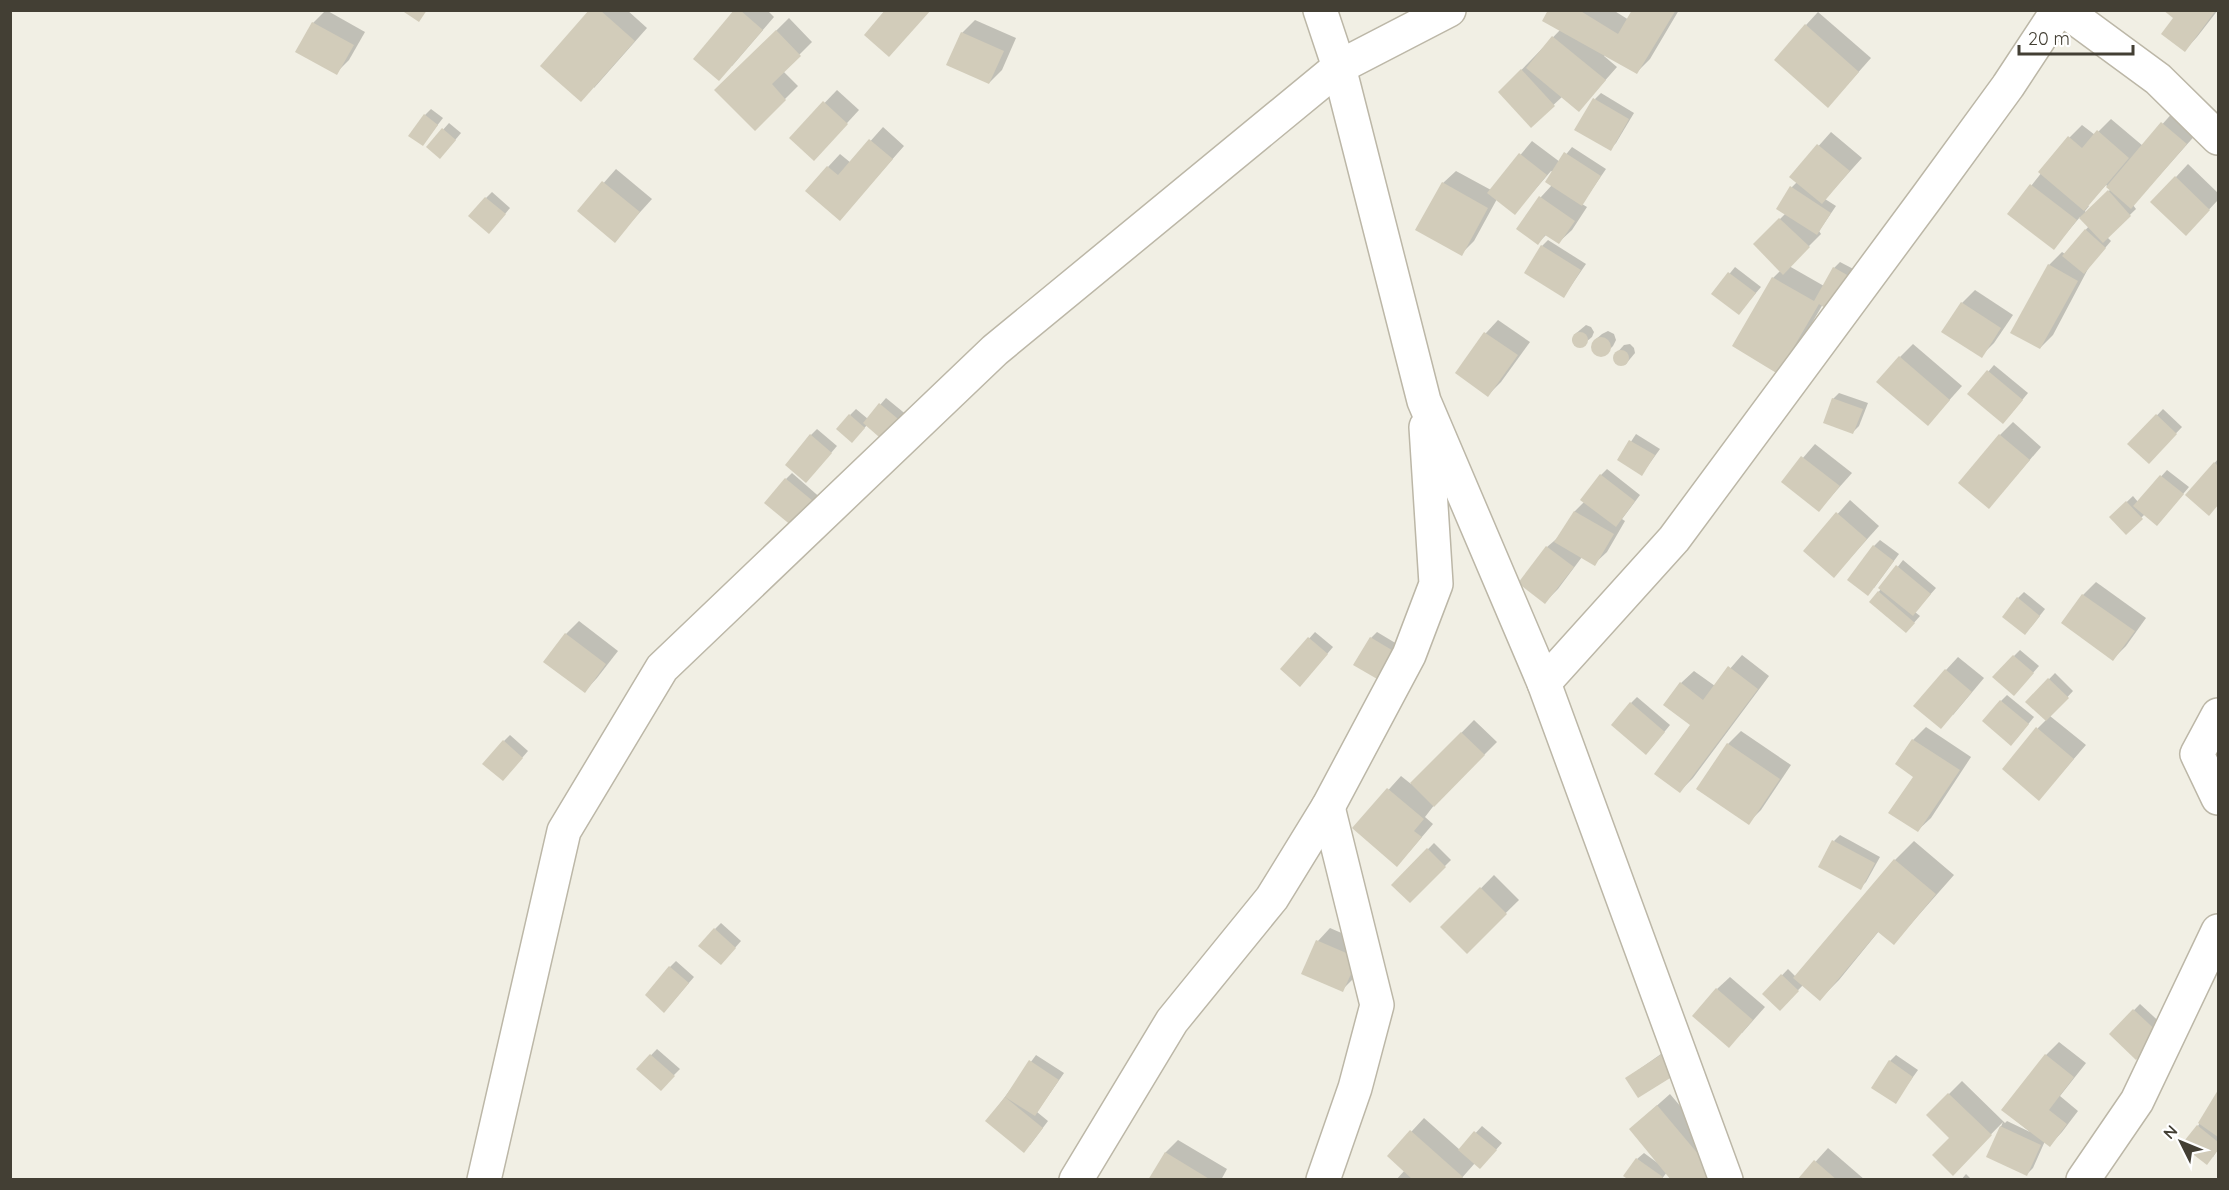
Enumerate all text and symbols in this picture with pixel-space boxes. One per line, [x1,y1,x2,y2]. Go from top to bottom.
scale bar [2019,18,2133,56]
text: 20 m [2028,27,2070,50]
north arrow [2151,1112,2211,1172]
text: N [2159,1121,2181,1143]

